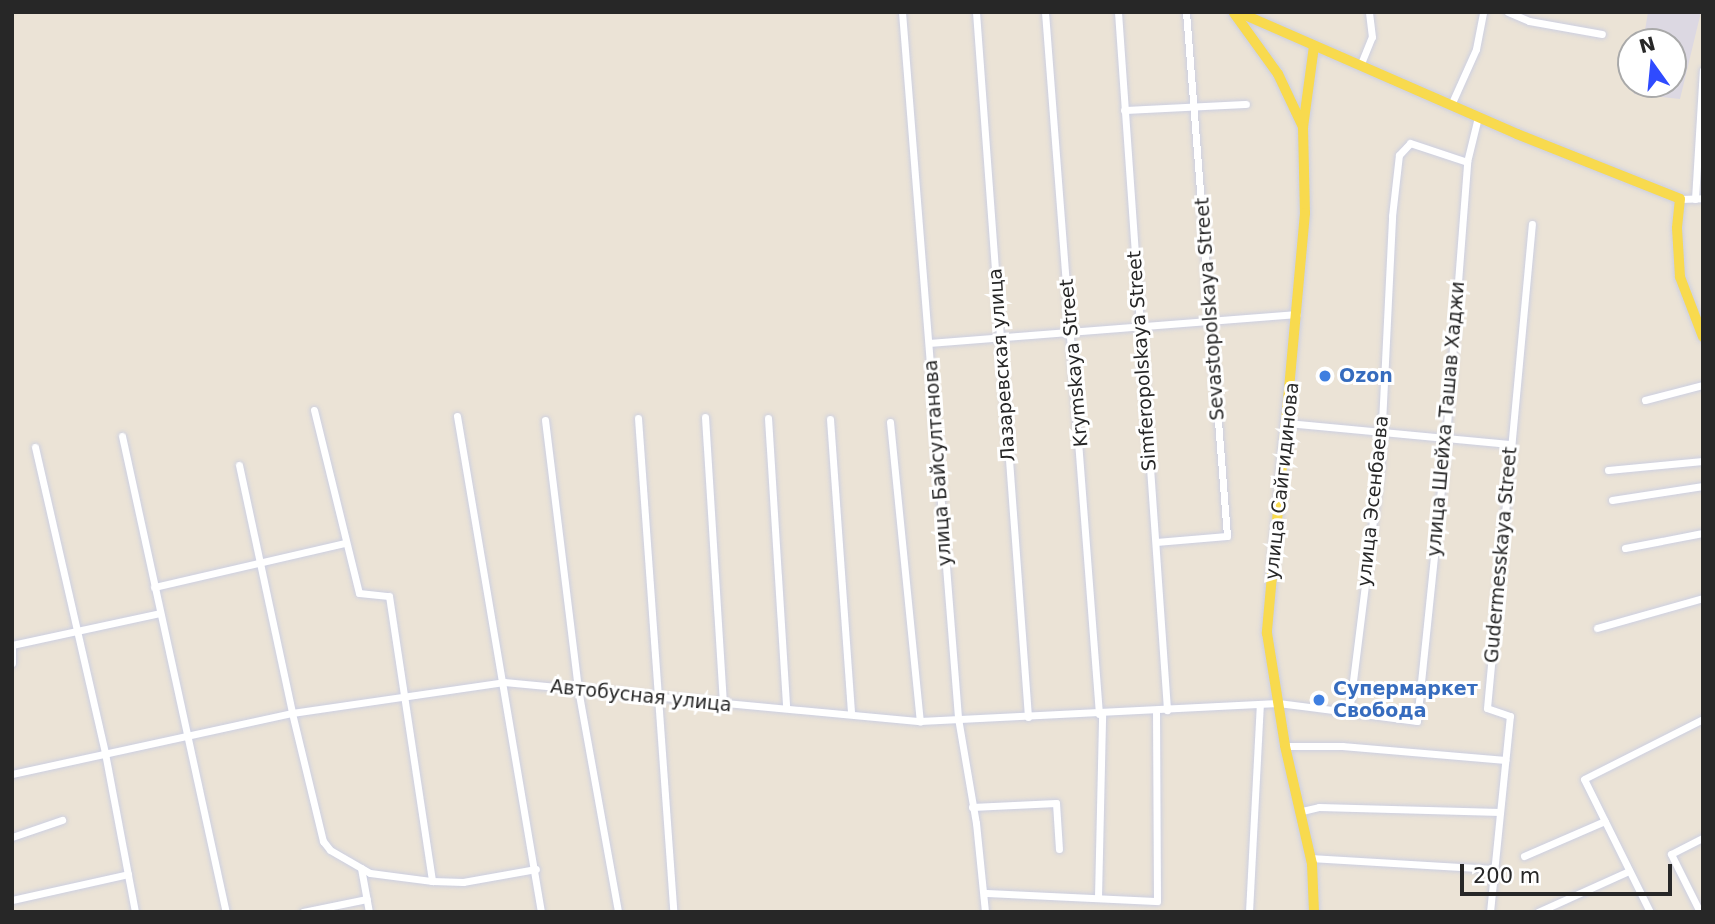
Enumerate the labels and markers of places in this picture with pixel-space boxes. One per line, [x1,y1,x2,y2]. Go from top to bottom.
place label: Ozon [1339,365,1393,387]
marker: Ozon [1317,368,1333,384]
place label: Супермаркет Свобода [1333,678,1478,722]
marker: Супермаркет Свобода [1311,692,1327,708]

